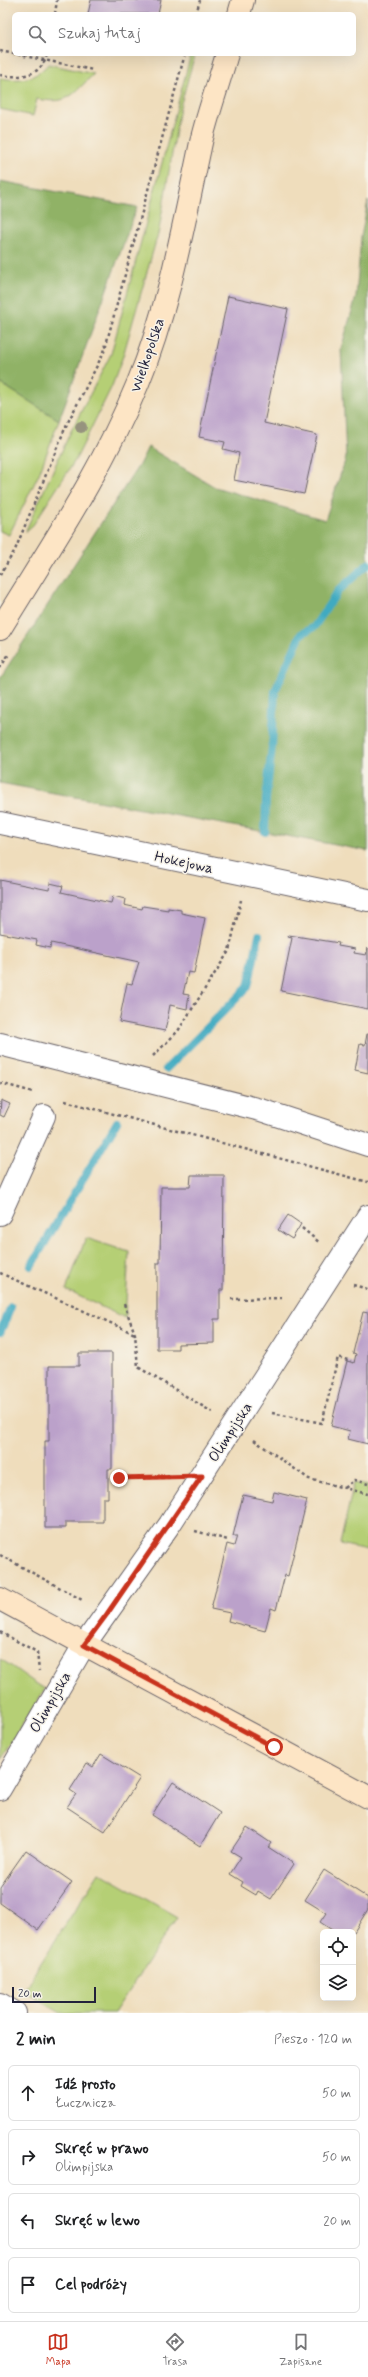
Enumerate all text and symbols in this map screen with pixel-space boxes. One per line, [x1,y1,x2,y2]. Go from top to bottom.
search box [12,12,356,56]
icon: search [26,23,48,45]
text: Szukaj tutaj [58,24,141,44]
street label: Wielkopolska [126,316,170,395]
street label: Hokejowa [153,847,215,879]
street label: Olimpijska [204,1399,258,1466]
route end [110,1469,128,1487]
street label: Olimpijska [25,1668,76,1737]
route start [265,1738,283,1756]
map controls [320,1929,356,2001]
button: locate [320,1929,356,1965]
button: layers [320,1965,356,2001]
scale bar [12,1985,96,2004]
text: 20 m [18,1987,41,2001]
text: 2 min [16,2028,56,2050]
text: Pieszo · 120 m [274,2031,352,2048]
text: Idź prosto [55,2075,116,2095]
icon: ahead [17,2082,39,2104]
text: 50 m [322,2085,351,2102]
text: Łucznicza [55,2095,115,2112]
text: Skręć w prawo [55,2139,149,2159]
icon: right [17,2146,39,2168]
text: 50 m [322,2149,351,2166]
text: Olimpijska [55,2159,113,2176]
icon: left [17,2210,39,2232]
text: Skręć w lewo [55,2211,140,2231]
text: 20 m [323,2213,351,2230]
icon: arrive [17,2274,39,2296]
text: Cel podróży [55,2275,127,2295]
tab: Mapa [46,2331,71,2369]
tab: Trasa [163,2331,187,2369]
tab: Zapisane [279,2331,322,2369]

